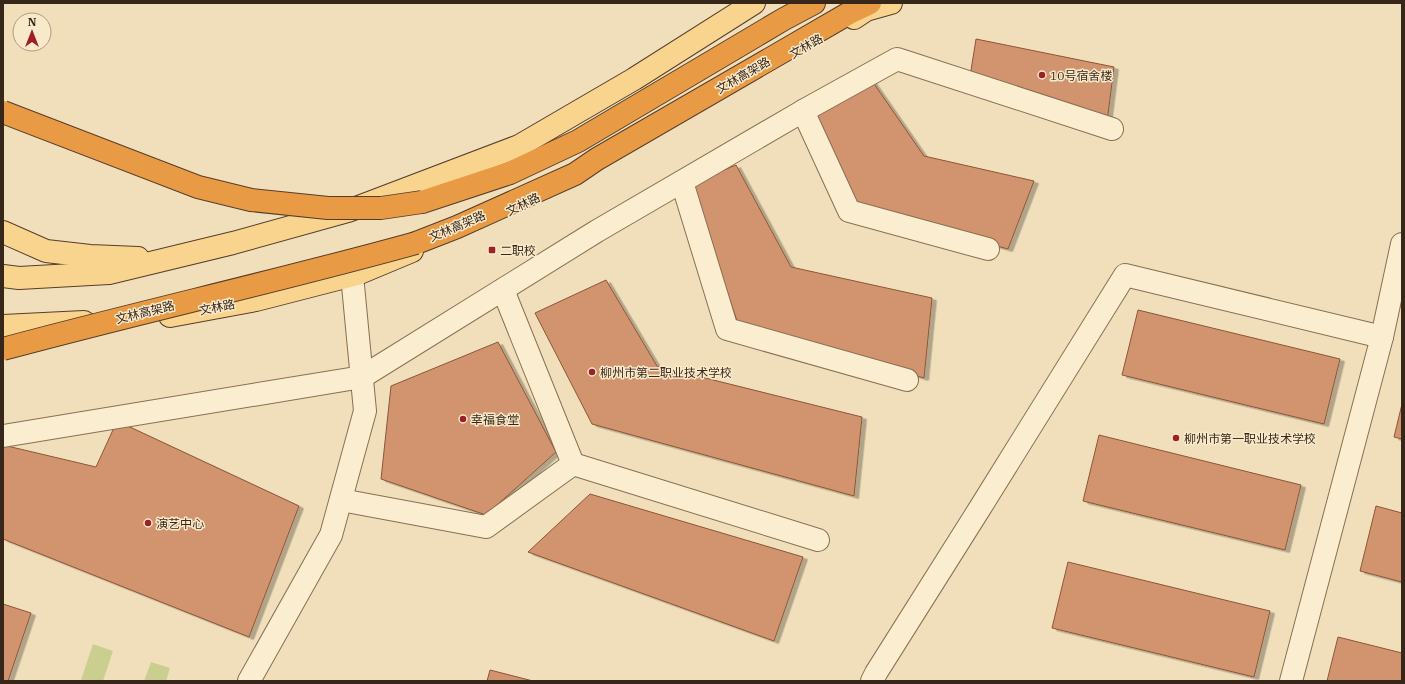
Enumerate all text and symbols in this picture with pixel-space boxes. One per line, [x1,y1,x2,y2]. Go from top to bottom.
north arrow [12,12,52,52]
text: N [28,15,37,29]
street label: 文林路 [787,31,825,61]
street label: 文林高架路 [713,54,773,96]
place label: 10号宿舍楼 [1050,68,1112,83]
marker: 10号宿舍楼 [1037,70,1047,80]
street label: 文林路 [504,189,542,219]
street label: 文林高架路 [426,207,488,245]
place label: 二职校 [500,243,536,258]
marker: 二职校 [487,245,497,255]
street label: 文林路 [198,296,236,318]
street label: 文林高架路 [114,297,176,327]
place label: 柳州市第二职业技术学校 [600,365,732,380]
marker: 柳州市第二职业技术学校 [587,367,597,377]
place label: 幸福食堂 [471,412,519,427]
marker: 幸福食堂 [458,414,468,424]
place label: 柳州市第一职业技术学校 [1184,431,1316,446]
marker: 柳州市第一职业技术学校 [1171,433,1181,443]
place label: 演艺中心 [156,516,204,531]
marker: 演艺中心 [143,518,153,528]

